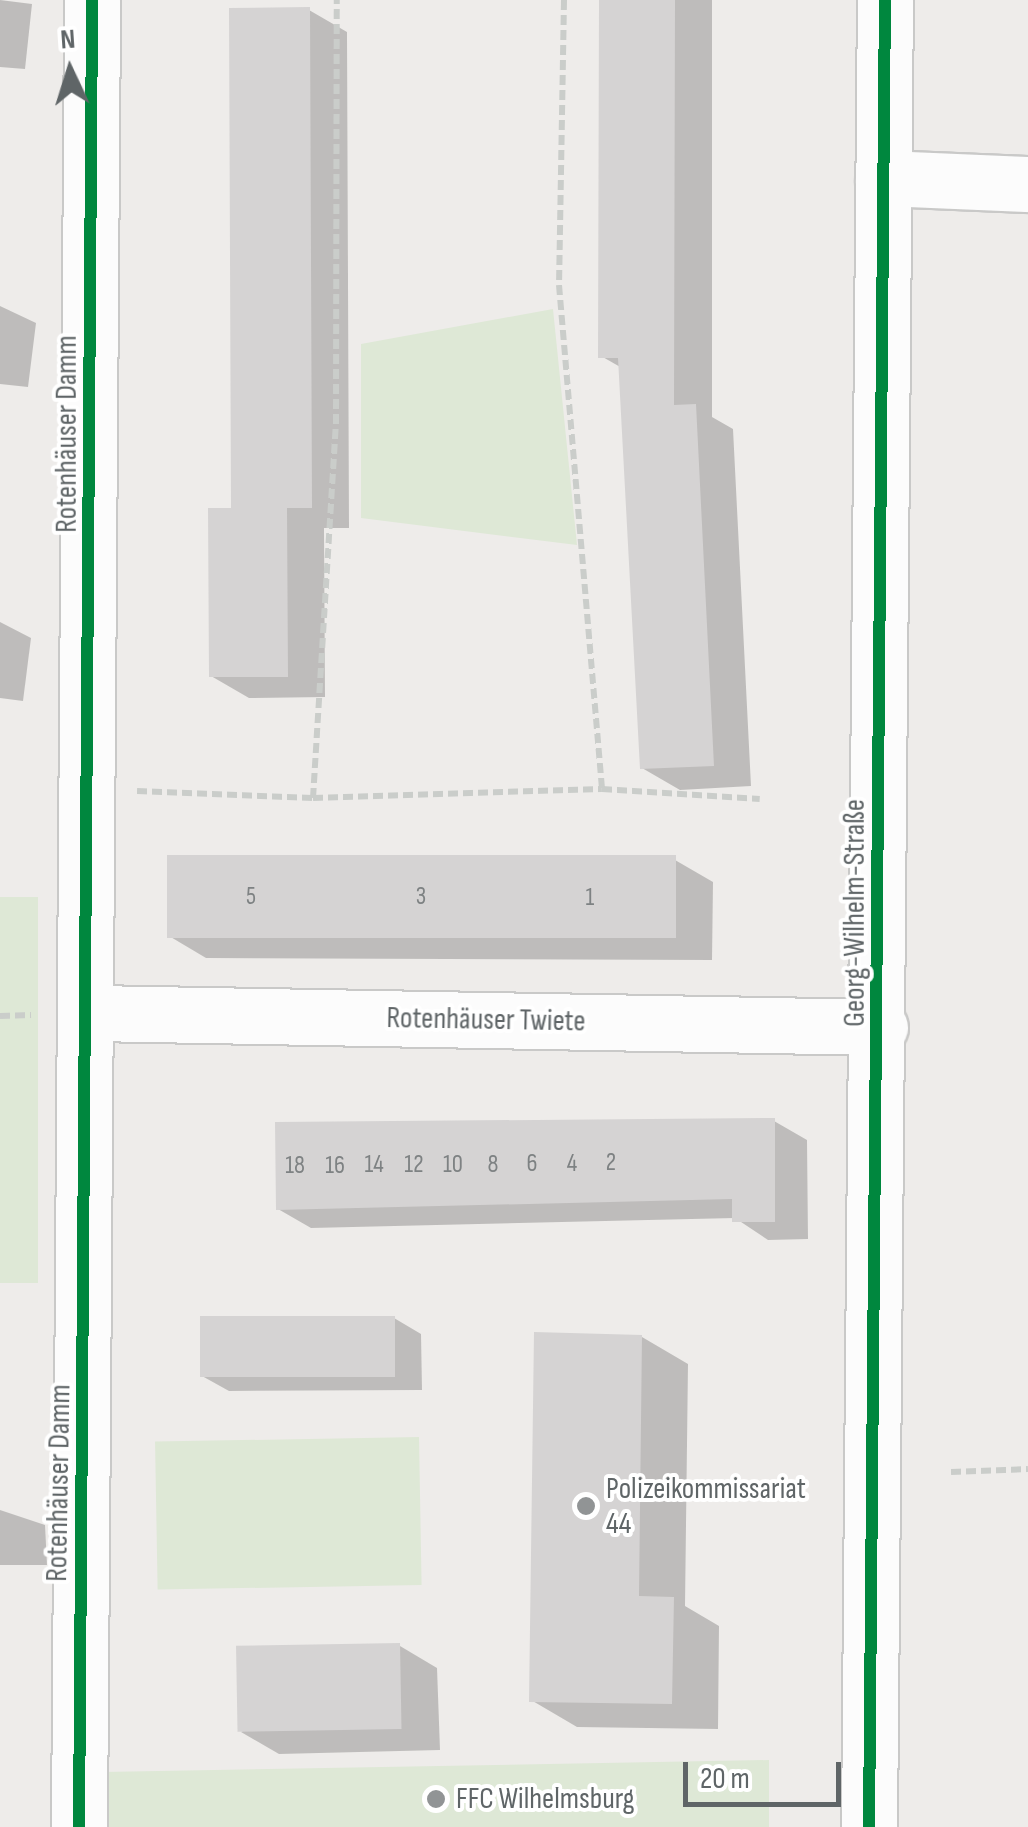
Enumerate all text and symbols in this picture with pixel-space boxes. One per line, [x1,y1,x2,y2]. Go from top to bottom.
north arrow [20,20,120,120]
text: N [59,23,76,57]
street label: Rotenhäuser Damm [49,335,85,533]
street label: Georg-Wilhelm-Straße [837,799,873,1027]
house number: 5 [246,882,256,912]
house number: 3 [416,882,426,912]
house number: 1 [586,883,594,913]
street label: Rotenhäuser Twiete [386,1000,586,1040]
house number: 2 [606,1148,616,1178]
house number: 6 [527,1149,537,1179]
house number: 4 [567,1149,577,1179]
house number: 14 [364,1150,384,1180]
house number: 12 [404,1150,424,1180]
house number: 10 [443,1150,463,1180]
house number: 8 [488,1150,498,1180]
house number: 18 [285,1151,305,1181]
house number: 16 [325,1151,345,1181]
street label: Rotenhäuser Damm [39,1384,79,1582]
place label: Polizeikommissariat 44 [606,1471,806,1542]
marker: Polizeikommissariat 44 [575,1495,597,1517]
scale bar [688,1742,846,1804]
text: 20 m [700,1761,750,1797]
place label: FFC Wilhelmsburg [456,1781,634,1817]
marker: FFC Wilhelmsburg [425,1788,447,1810]

